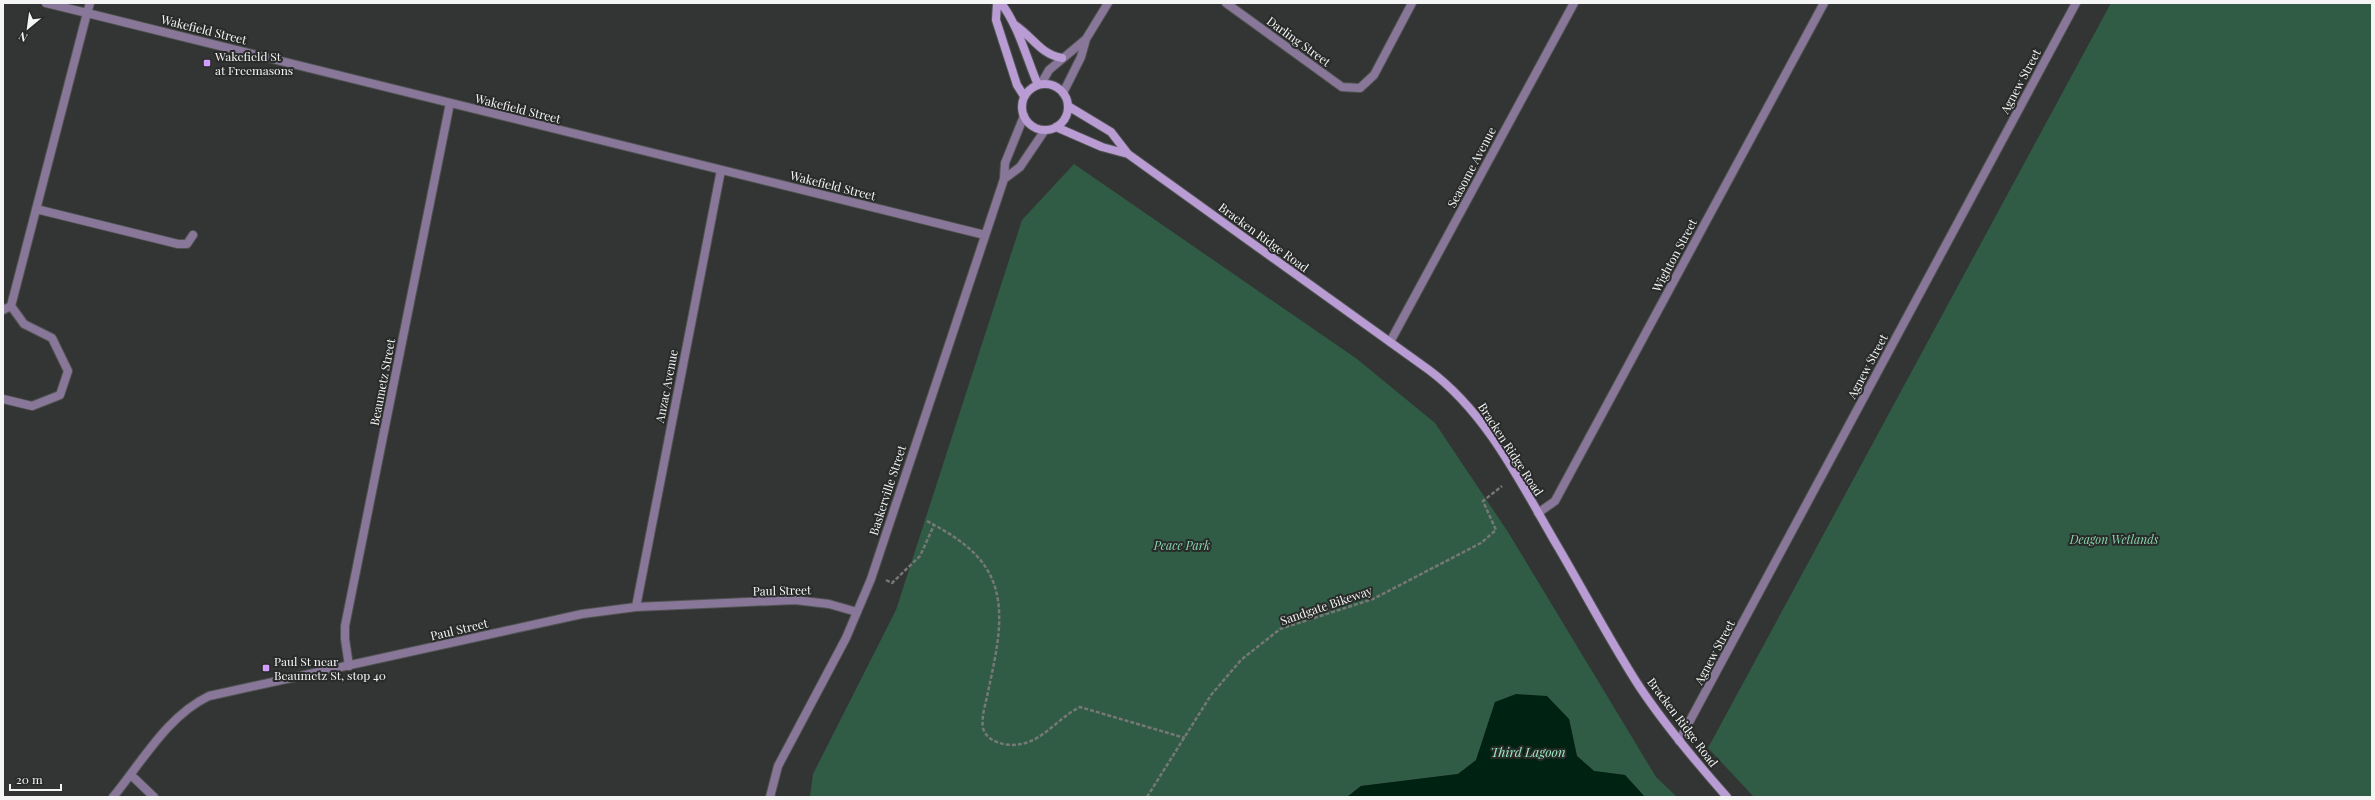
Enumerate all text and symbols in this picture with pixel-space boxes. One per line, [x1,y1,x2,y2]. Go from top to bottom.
north arrow [8,8,48,48]
street label: Wakefield Street [159,10,249,48]
street label: Darling Street [1264,12,1335,70]
text: N [16,29,30,46]
street label: Agnew Street [1996,45,2044,117]
place label: Wakefield St at Freemasons [214,48,293,78]
marker: Wakefield St at Freemasons [202,58,212,68]
street label: Wakefield Street [473,89,563,127]
street label: Seasome Avenue [1443,124,1499,210]
street label: Wakefield Street [788,166,878,204]
street label: Bracken Ridge Road [1216,199,1312,275]
street label: Wighton Street [1648,215,1700,295]
street label: Agnew Street [1843,330,1891,402]
street label: Beaumetz Street [366,336,398,427]
street label: Anzac Avenue [651,348,681,425]
street label: Bracken Ridge Road [1475,399,1547,499]
street label: Baskerville Street [865,442,909,537]
park label: Deagon Wetlands [2069,531,2159,547]
park label: Peace Park [1153,537,1210,553]
street label: Paul Street [753,581,812,599]
street label: Sandgate Bikeway [1278,582,1374,628]
street label: Paul Street [429,614,490,643]
street label: Agnew Street [1690,616,1738,688]
place label: Paul St near Beaumetz St, stop 40 [274,653,386,683]
marker: Paul St near Beaumetz St, stop 40 [261,663,271,673]
street label: Bracken Ridge Road [1644,674,1722,770]
water label: Third Lagoon [1491,743,1565,760]
scale bar [10,766,61,792]
text: 20 m [16,771,43,787]

